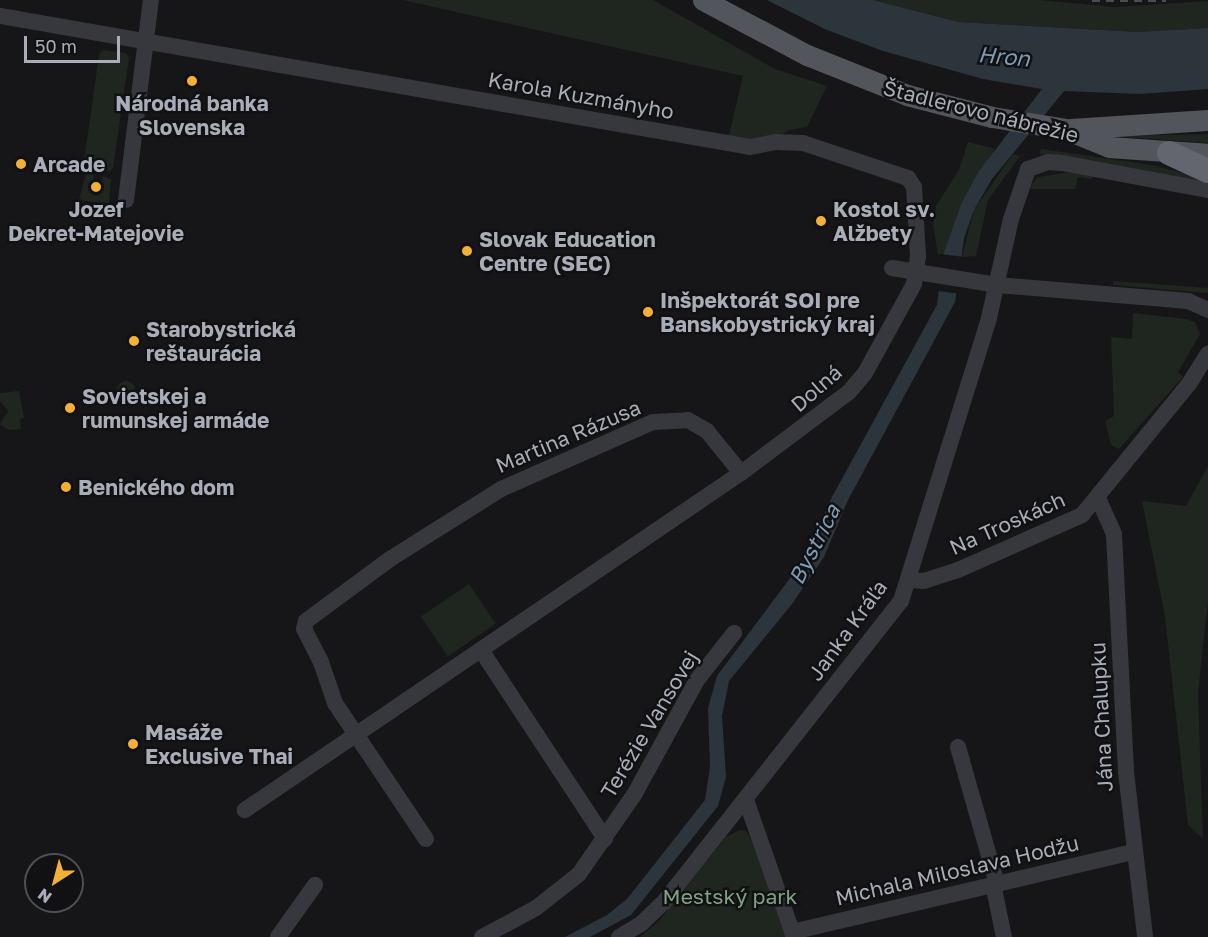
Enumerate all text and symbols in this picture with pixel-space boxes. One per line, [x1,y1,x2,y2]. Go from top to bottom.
scale bar [27,24,123,62]
text: 50 m [35,35,77,57]
water label: Hron [977,41,1031,71]
street label: Karola Kuzmányho [486,66,676,124]
marker: Národná banka Slovenska [185,74,199,88]
street label: Štadlerovo nábrežie [881,75,1081,147]
place label: Národná banka Slovenska [115,90,269,140]
place label: Arcade [33,151,105,177]
marker: Arcade [14,157,28,171]
marker: Jozef Dekret-Matejovie [89,180,103,194]
place label: Jozef Dekret-Matejovie [8,196,184,246]
place label: Kostol sv. Alžbety [833,196,935,246]
marker: Kostol sv. Alžbety [814,214,828,228]
place label: Slovak Education Centre (SEC) [479,226,656,276]
marker: Slovak Education Centre (SEC) [460,244,474,258]
place label: Inšpektorát SOI pre Banskobystrický kraj [660,287,875,337]
marker: Inšpektorát SOI pre Banskobystrický kraj [641,305,655,319]
place label: Starobystrická reštaurácia [146,316,296,366]
marker: Starobystrická reštaurácia [127,334,141,348]
street label: Dolná [786,359,846,417]
place label: Sovietskej a rumunskej armáde [82,383,269,433]
street label: Martina Rázusa [492,394,644,478]
marker: Sovietskej a rumunskej armáde [63,401,77,415]
place label: Benického dom [78,474,234,500]
marker: Benického dom [59,480,73,494]
street label: Na Troskách [945,486,1069,560]
water label: Bystrica [783,500,845,588]
street label: Janka Kráľa [802,575,892,685]
street label: Jána Chalupku [1085,642,1117,792]
street label: Terézie Vansovej [595,646,703,802]
place label: Masáže Exclusive Thai [145,719,293,769]
marker: Masáže Exclusive Thai [126,737,140,751]
street label: Michala Miloslava Hodžu [833,830,1081,910]
north arrow [24,853,84,913]
park label: Mestský park [663,883,797,909]
text: N [34,884,55,908]

